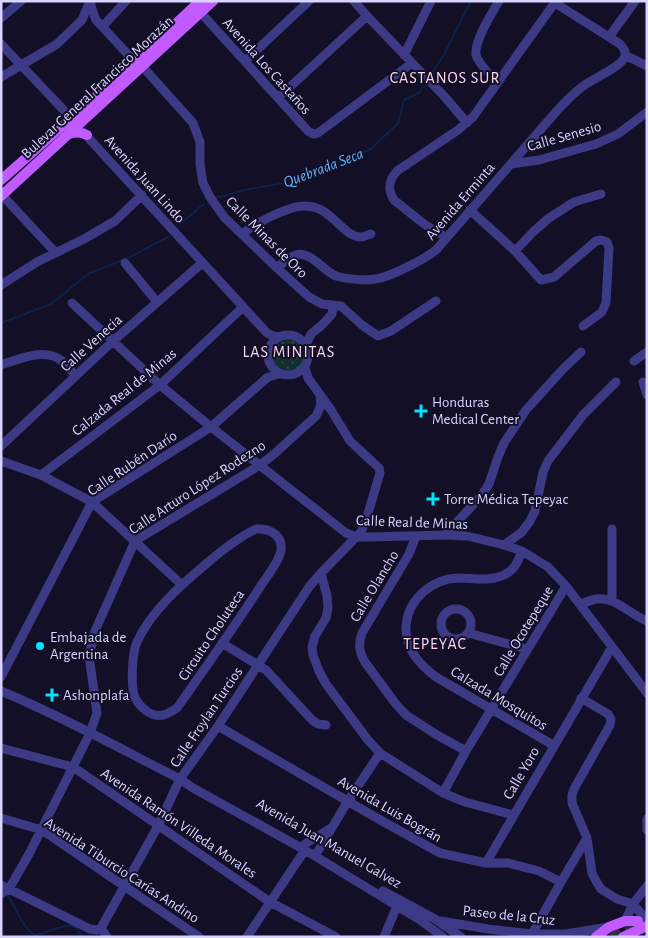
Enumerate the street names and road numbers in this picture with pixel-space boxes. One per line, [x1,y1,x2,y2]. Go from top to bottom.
street label: Bulevar General Francisco Morazán [19,13,176,162]
street label: Avenida Los Castaños [220,15,314,117]
street label: Calle Senesio [525,119,603,154]
street label: Avenida Juan Lindo [102,133,188,226]
street label: Avenida Erminta [423,160,498,243]
street label: Calle Minas de Oro [223,194,310,281]
street label: Calle Venecia [58,312,125,375]
street label: Calzada Real de Minas [69,346,179,439]
street label: Calle Rubén Darío [85,428,180,499]
street label: Calle Arturo López Rodezno [126,438,268,537]
street label: Calle Real de Minas [356,513,468,532]
street label: Calle Olancho [347,548,402,625]
street label: Calle Ocotepeque [491,583,556,679]
street label: Circuito Choluteca [176,587,247,683]
street label: Calle Froylan Turcios [167,664,245,770]
street label: Calzada Mosquitos [448,664,550,733]
street label: Calle Yoro [500,744,542,802]
street label: Avenida Ramón Villeda Morales [98,766,259,881]
street label: Avenida Luis Bográn [335,774,444,845]
street label: Avenida Juan Manuel Galvez [254,796,404,891]
street label: Avenida Tiburcio Carías Andino [42,815,202,926]
street label: Paseo de la Cruz [462,903,556,928]

